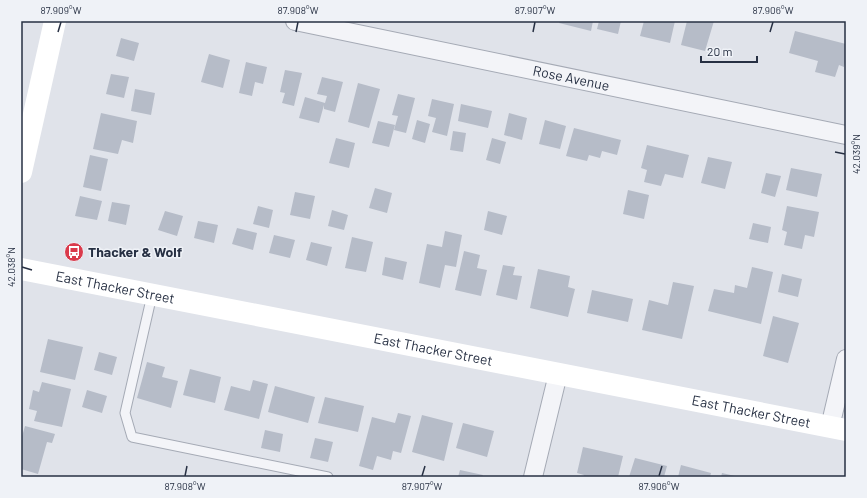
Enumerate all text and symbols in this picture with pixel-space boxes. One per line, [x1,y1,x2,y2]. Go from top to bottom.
text: 87.909°W [41,4,82,16]
text: 87.908°W [278,4,319,16]
text: 87.907°W [515,4,555,16]
text: 87.906°W [753,4,794,16]
scale bar [701,38,757,64]
text: 20 m [707,44,733,58]
street label: Rose Avenue [531,61,611,94]
text: 42.039°N [850,134,862,174]
bus stop icon: Thacker & Wolf [63,241,85,263]
place label: Thacker & Wolf [88,243,182,260]
text: 42.038°N [5,247,17,287]
street label: East Thacker Street [54,267,176,307]
street label: East Thacker Street [372,329,494,369]
street label: East Thacker Street [690,391,812,431]
text: 87.908°W [165,480,206,492]
text: 87.907°W [402,480,442,492]
text: 87.906°W [639,480,680,492]

